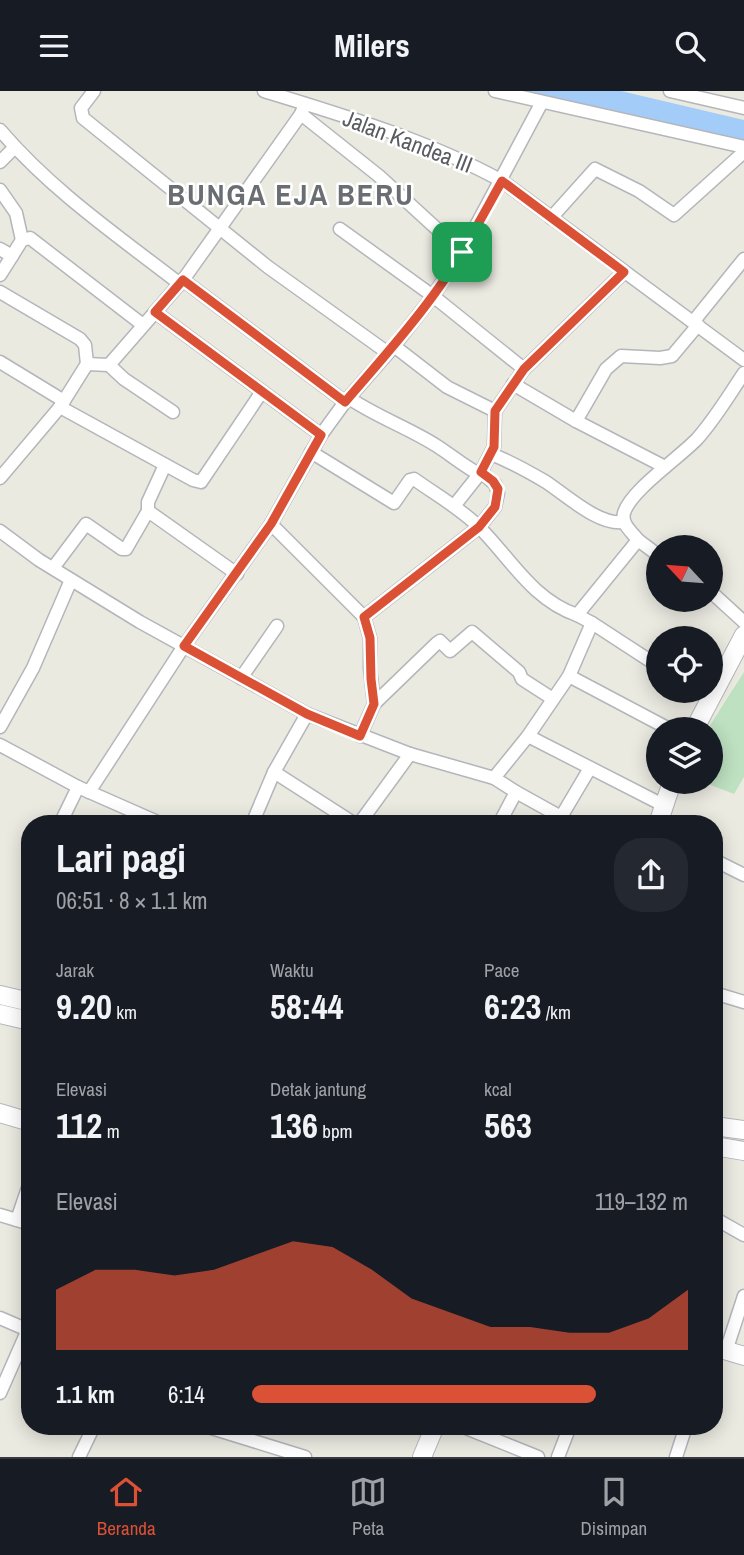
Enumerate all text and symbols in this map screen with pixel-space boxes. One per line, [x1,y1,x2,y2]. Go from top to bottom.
text: Milers [334,24,410,67]
icon: menu [35,27,73,65]
icon: search [671,27,709,65]
street label: Jalan Kandea III [339,102,477,180]
district label: BUNGA EJA BERU [167,174,415,214]
pin [432,222,492,282]
icon: arrive [443,233,481,271]
north arrow [646,535,723,613]
map controls [646,535,723,794]
button: locate [646,626,723,703]
button: layers [646,717,723,794]
text: Lari pagi [56,833,186,884]
button: share [614,838,688,912]
text: 06:51 · 8 × 1.1 km [56,885,208,916]
text: Jarak [56,957,94,983]
text: Waktu [270,957,314,983]
text: Pace [484,957,520,983]
text: 9.20 [56,983,112,1030]
text: 58:44 [270,983,343,1030]
text: 6:23 [484,983,541,1030]
text: km [112,999,137,1025]
text: /km [541,999,571,1025]
text: Elevasi [56,1076,107,1102]
text: Detak jantung [270,1076,366,1102]
text: kcal [484,1076,512,1102]
text: 112 [56,1102,102,1149]
text: 136 [270,1102,318,1149]
text: 563 [484,1102,532,1149]
text: m [102,1118,120,1144]
text: bpm [318,1118,353,1144]
text: Elevasi [56,1186,118,1217]
text: 119–132 m [595,1186,688,1217]
text: 1.1 km [56,1379,115,1410]
text: 6:14 [168,1379,205,1410]
tab: Beranda [97,1473,156,1541]
tab: Peta [349,1473,387,1541]
tab: Disimpan [581,1473,647,1541]

